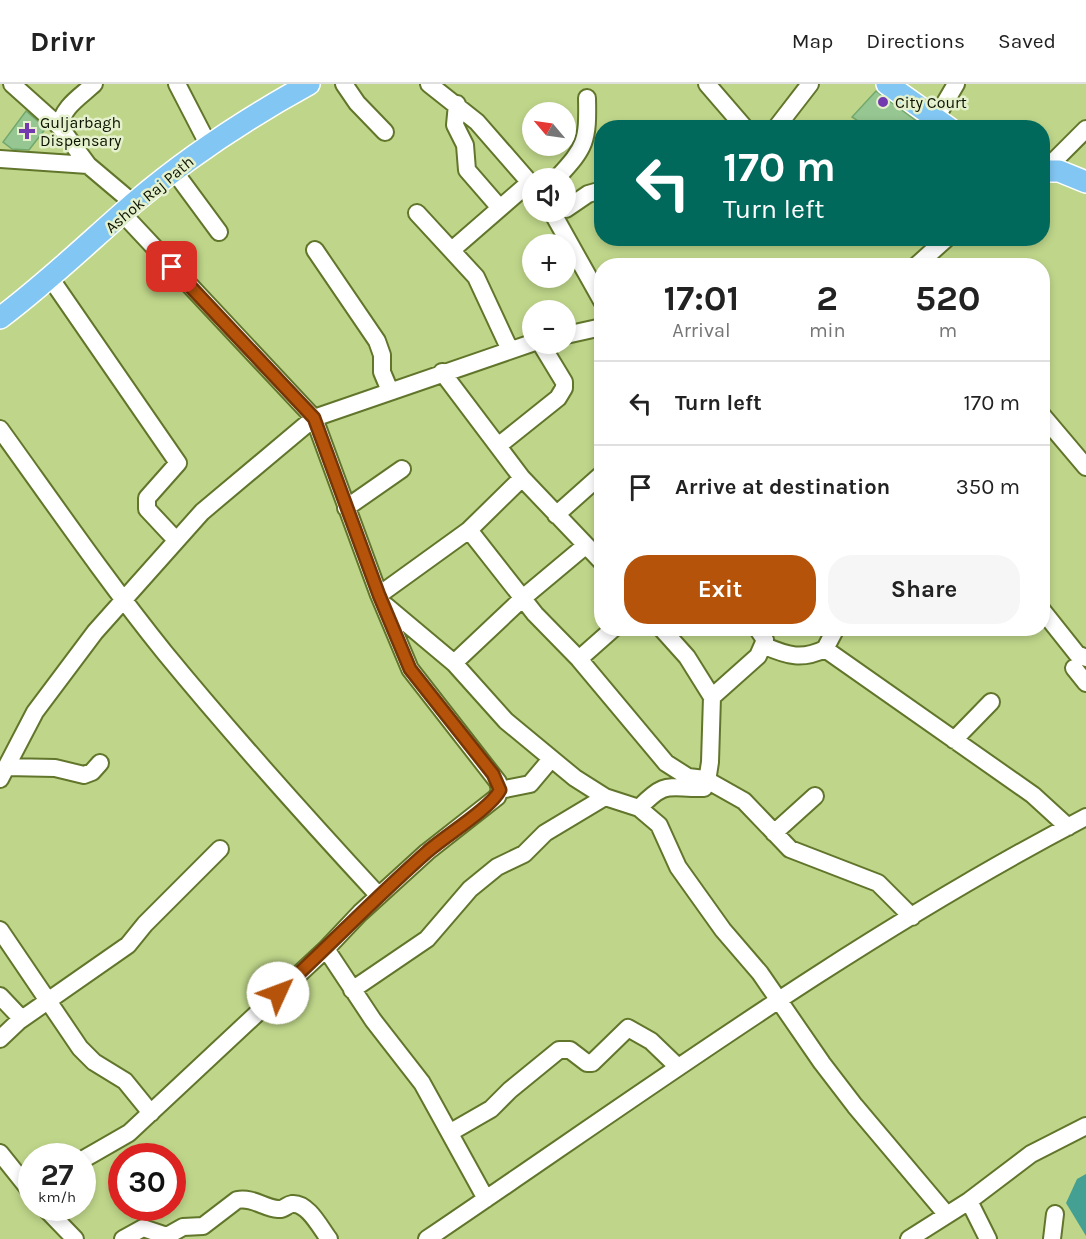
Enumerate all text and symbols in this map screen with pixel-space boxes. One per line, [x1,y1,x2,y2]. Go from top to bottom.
text: Drivr [30,25,95,58]
text: Map [792,29,833,53]
text: Directions [866,29,965,53]
text: Saved [998,29,1056,53]
place label: City Court [895,93,967,112]
marker: City Court [876,95,890,109]
north arrow [522,102,576,156]
map controls [522,102,576,354]
place label: Guljarbagh Dispensary [40,113,122,150]
marker: Guljarbagh Dispensary [18,122,36,140]
text: 170 m [723,142,836,192]
icon: left [624,144,702,222]
street label: Ashok Raj Path [101,152,197,237]
button: sound [522,168,576,222]
text: Turn left [723,193,824,225]
button: + [522,234,576,288]
pin [146,241,197,292]
icon: arrive [155,250,188,283]
text: 17:01 [663,277,739,319]
text: 2 [816,277,838,319]
text: 520 [915,277,981,319]
button: − [522,300,576,354]
text: Arrival [672,319,731,342]
text: min [809,319,846,342]
text: m [938,319,957,342]
icon: left [624,387,657,420]
text: Turn left [675,390,762,416]
text: 170 m [964,390,1020,416]
icon: arrive [624,471,657,504]
text: Arrive at destination [675,474,890,500]
text: 350 m [956,474,1020,500]
button: Exit [624,555,816,624]
button: Share [828,555,1020,624]
position arrow [246,961,310,1025]
speed limit sign: 30 [108,1143,186,1221]
text: 27 [40,1157,74,1193]
text: km/h [38,1188,76,1206]

